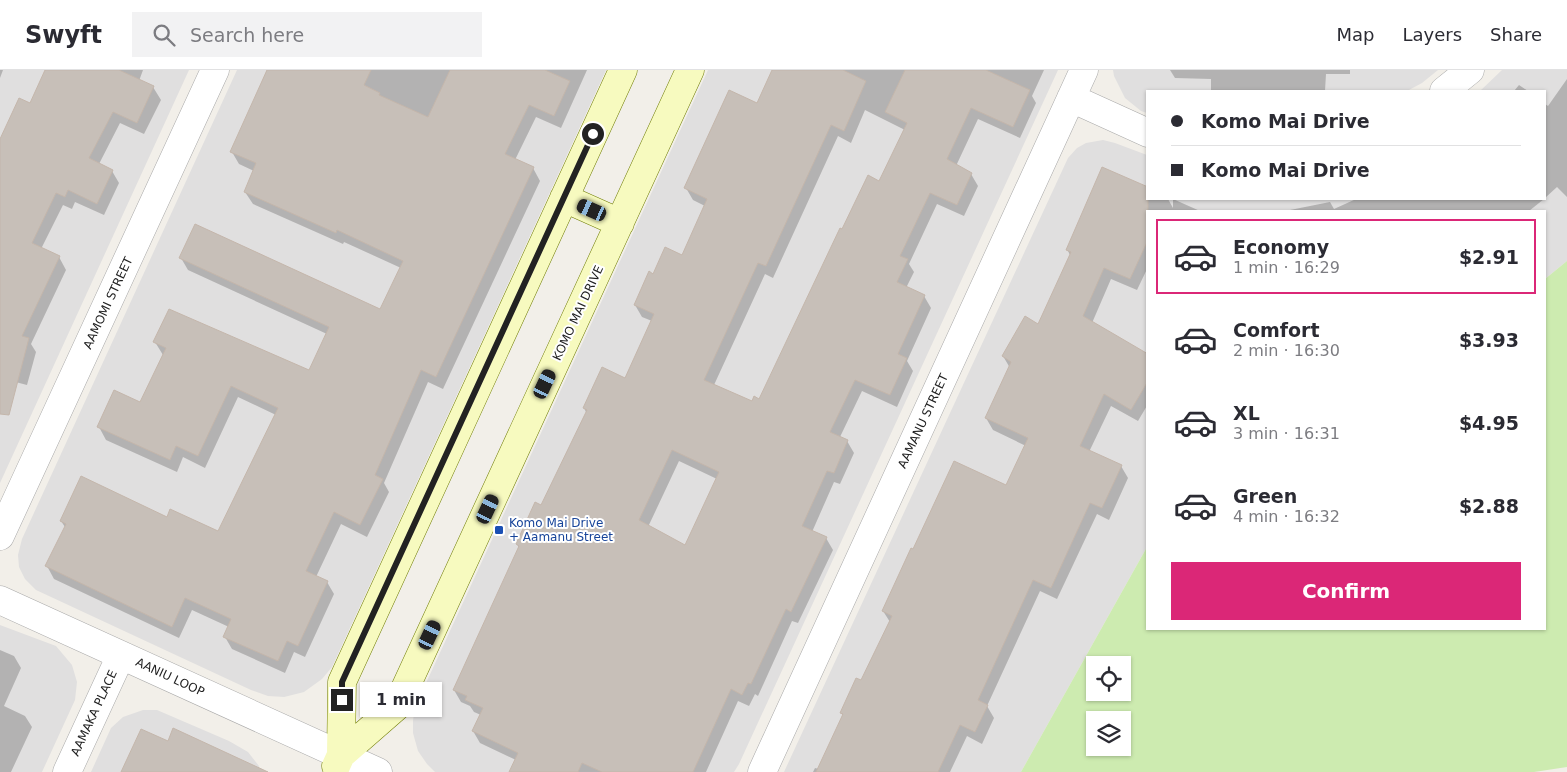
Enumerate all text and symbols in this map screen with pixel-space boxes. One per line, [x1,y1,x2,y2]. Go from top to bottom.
search box [132,12,482,57]
text: Swyft [25,21,102,49]
icon: search [150,21,178,49]
text: Search here [190,24,304,46]
text: Map [1336,24,1374,45]
text: Layers [1402,24,1462,45]
text: Share [1490,24,1542,45]
text: Komo Mai Drive [1201,110,1370,132]
route start [582,123,604,145]
text: Komo Mai Drive [1201,159,1370,181]
car [575,197,608,223]
icon: car [1173,234,1218,279]
text: Economy [1233,236,1329,258]
text: $2.91 [1459,246,1519,268]
street label: AAMOMI STREET [81,254,136,351]
text: 1 min · 16:29 [1233,258,1340,277]
street label: KOMO MAI DRIVE [550,263,606,363]
icon: car [1173,317,1218,362]
text: Comfort [1233,319,1320,341]
text: $3.93 [1459,329,1519,351]
text: 2 min · 16:30 [1233,341,1340,360]
car [531,367,558,401]
street label: AAMANU STREET [895,371,951,470]
icon: car [1173,400,1218,445]
text: XL [1233,402,1260,424]
text: $4.95 [1459,412,1519,434]
text: 3 min · 16:31 [1233,424,1340,443]
icon: car [1173,483,1218,528]
text: Green [1233,485,1297,507]
car [474,492,501,526]
text: $2.88 [1459,495,1519,517]
text: 4 min · 16:32 [1233,507,1340,526]
place label: Komo Mai Drive + Aamanu Street [509,516,613,544]
marker: Komo Mai Drive + Aamanu Street [493,524,505,536]
button: Confirm [1171,562,1521,620]
car [416,618,443,652]
street label: AANIU LOOP [133,655,207,699]
map controls [1086,656,1131,756]
button: locate [1086,656,1131,701]
street label: AAMAKA PLACE [68,668,120,758]
callout: 1 min [360,682,442,718]
route end [331,689,353,711]
text: 1 min [376,690,426,709]
button: layers [1086,711,1131,756]

